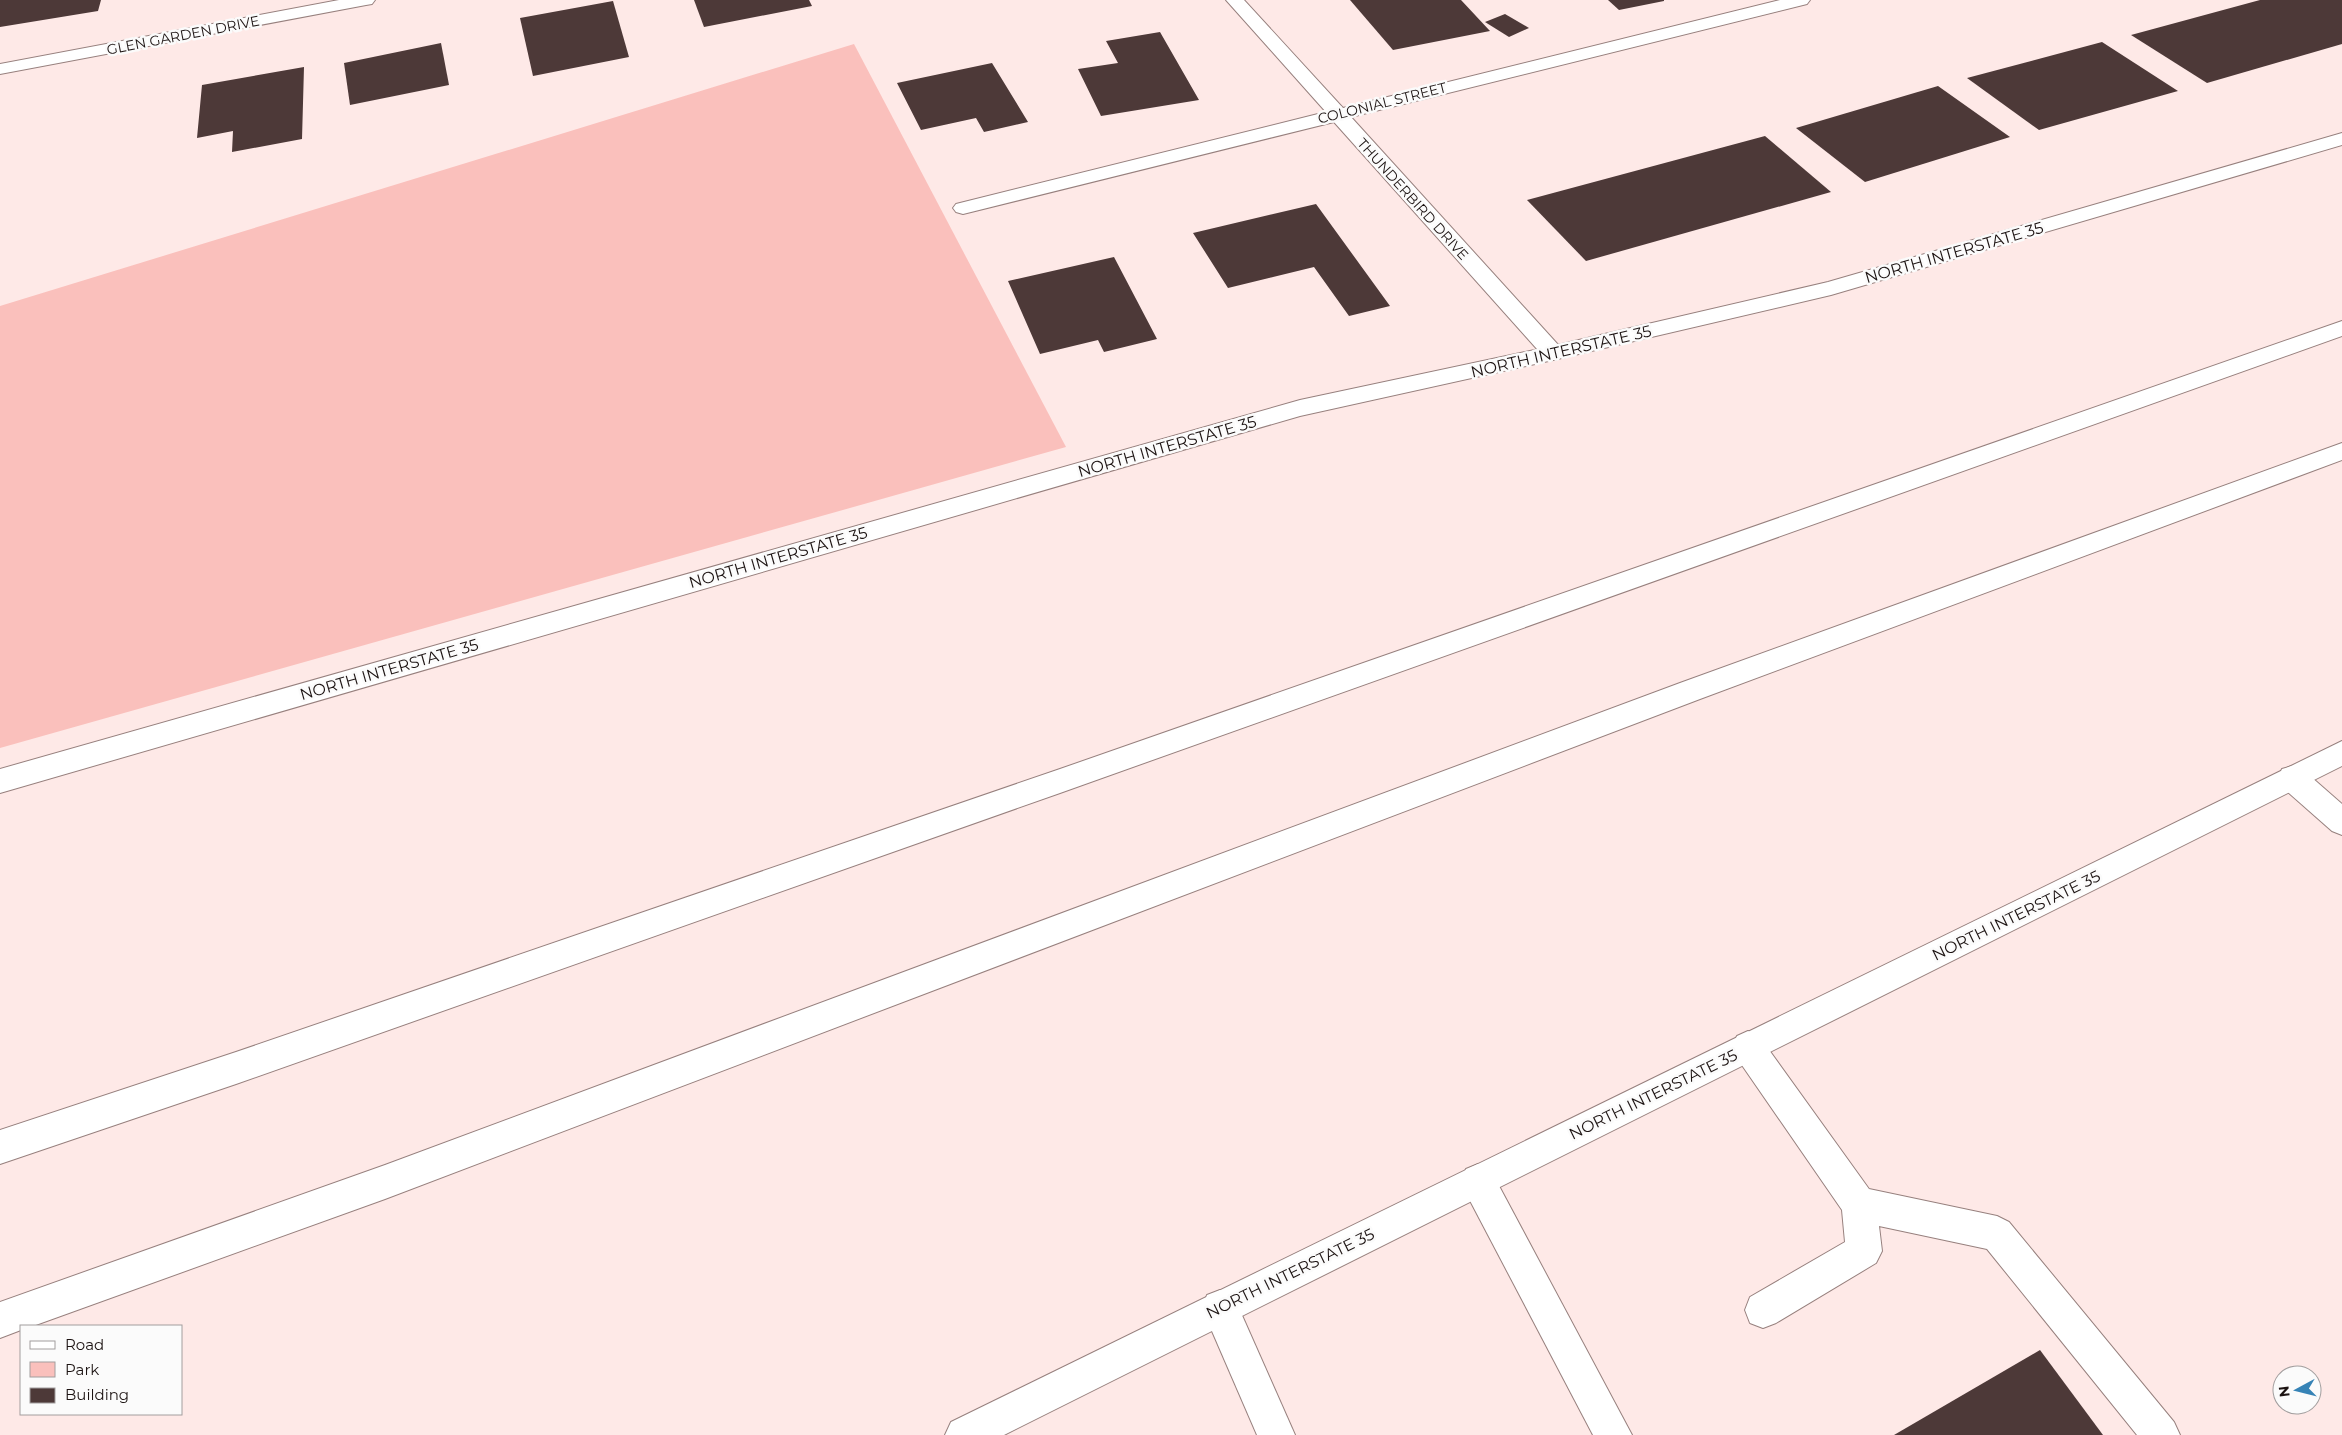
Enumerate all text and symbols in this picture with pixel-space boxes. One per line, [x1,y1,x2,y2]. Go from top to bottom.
street label: GLEN GARDEN DRIVE [105,11,261,59]
street label: COLONIAL STREET [1316,78,1448,128]
street label: THUNDERBIRD DRIVE [1354,134,1472,264]
street label: NORTH INTERSTATE 35 [1863,218,2046,287]
street label: NORTH INTERSTATE 35 [1469,321,1653,382]
street label: NORTH INTERSTATE 35 [1076,412,1259,481]
street label: NORTH INTERSTATE 35 [687,523,870,592]
street label: NORTH INTERSTATE 35 [298,635,481,704]
street label: NORTH INTERSTATE 35 [1929,866,2103,964]
street label: NORTH INTERSTATE 35 [1566,1045,1740,1143]
street label: NORTH INTERSTATE 35 [1203,1224,1377,1322]
legend [20,1325,182,1415]
text: Road [65,1335,104,1354]
text: Park [65,1360,99,1379]
north arrow [2272,1365,2322,1415]
text: Building [65,1385,129,1404]
text: N [2274,1385,2294,1398]

